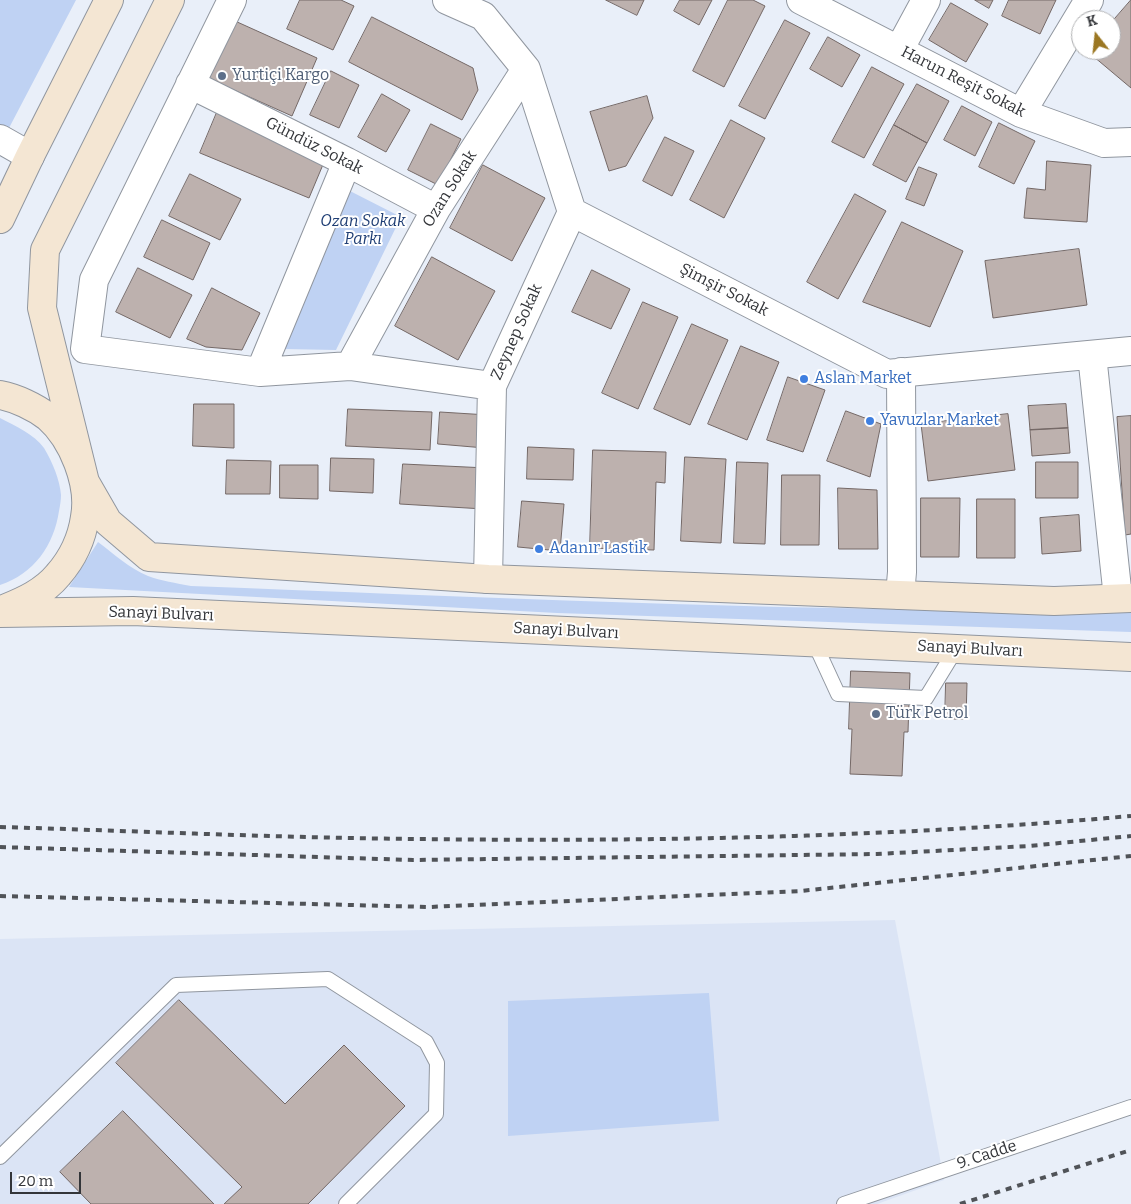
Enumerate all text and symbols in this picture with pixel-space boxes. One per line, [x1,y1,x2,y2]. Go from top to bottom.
north arrow [1071,10,1121,60]
text: K [1085,12,1099,31]
street label: Harun Reşit Sokak [898,42,1028,122]
place label: Yurtiçi Kargo [232,66,329,86]
marker: Yurtiçi Kargo [216,70,228,82]
street label: Gündüz Sokak [262,113,366,179]
street label: Ozan Sokak [419,147,481,231]
park label: Ozan Sokak Parkı [320,212,406,250]
street label: Şimşir Sokak [676,259,772,321]
street label: Zeynep Sokak [487,281,547,383]
place label: Aslan Market [814,369,912,389]
marker: Aslan Market [798,373,810,385]
place label: Yavuzlar Market [880,411,999,431]
marker: Yavuzlar Market [864,415,876,427]
place label: Adanır Lastik [549,539,648,559]
marker: Adanır Lastik [533,543,545,555]
street label: Sanayi Bulvarı [108,603,214,625]
street label: Sanayi Bulvarı [513,619,619,643]
street label: Sanayi Bulvarı [917,637,1023,661]
place label: Türk Petrol [886,704,968,724]
marker: Türk Petrol [870,708,882,720]
street label: 9. Cadde [955,1136,1019,1174]
scale bar [12,1162,84,1194]
text: 20 m [18,1172,53,1190]

